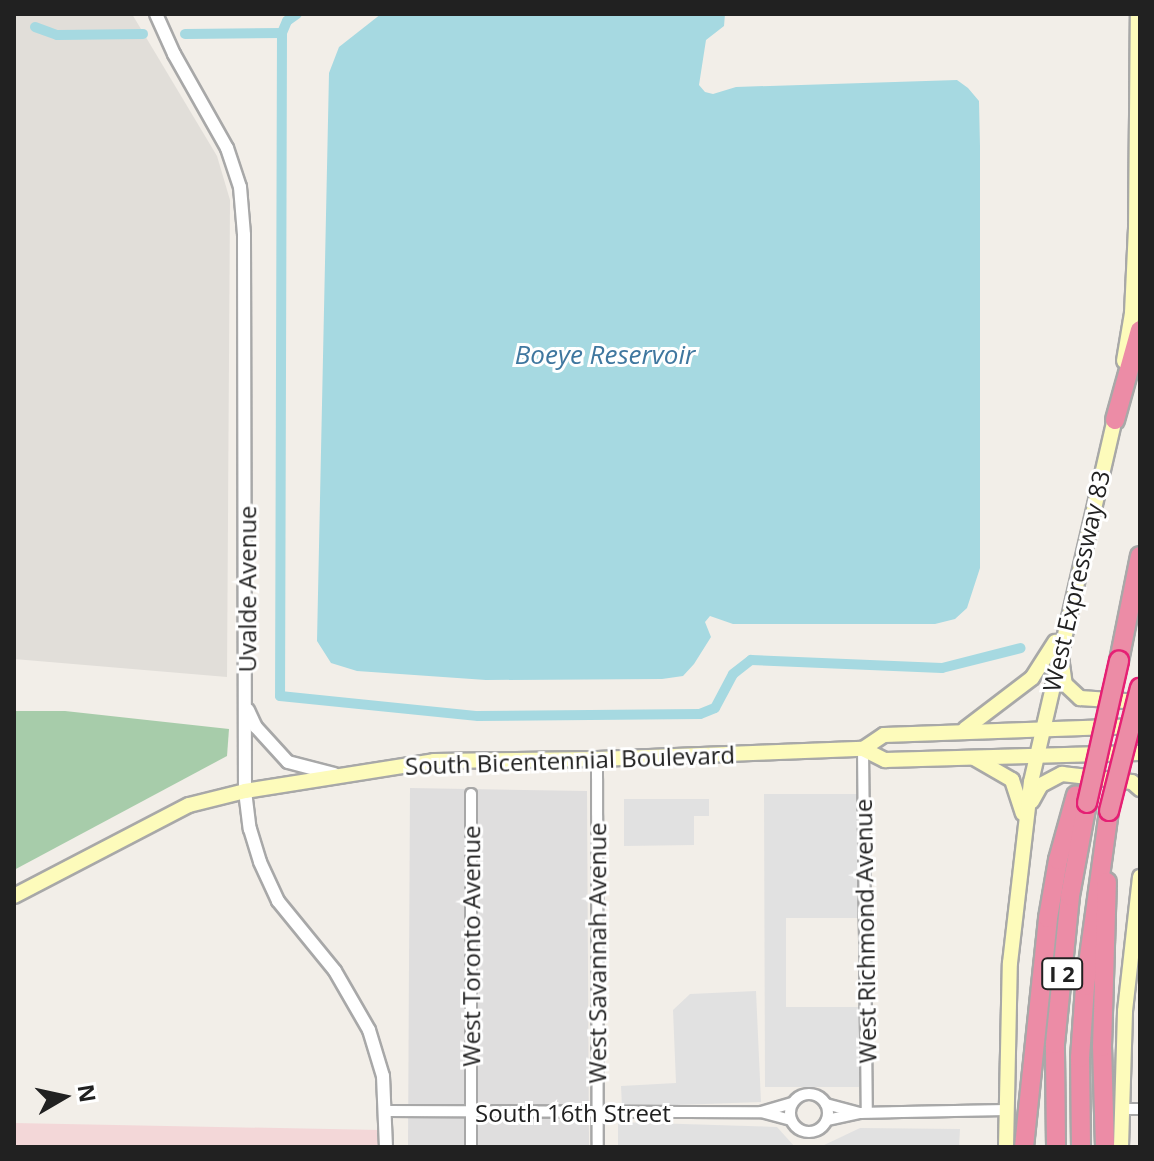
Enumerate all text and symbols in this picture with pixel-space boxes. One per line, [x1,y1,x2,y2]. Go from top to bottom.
water label: Boeye Reservoir [515,339,695,371]
street label: West Expressway 83 [1037,468,1115,694]
street label: Uvalde Avenue [233,506,261,672]
street label: South Bicentennial Boulevard [404,740,736,780]
street label: West Richmond Avenue [848,798,882,1064]
street label: West Savannah Avenue [583,823,611,1083]
street label: West Toronto Avenue [457,825,485,1067]
road number: I 2 [1040,956,1084,992]
north arrow [24,1057,104,1137]
text: N [71,1082,104,1104]
street label: South 16th Street [475,1099,671,1127]

